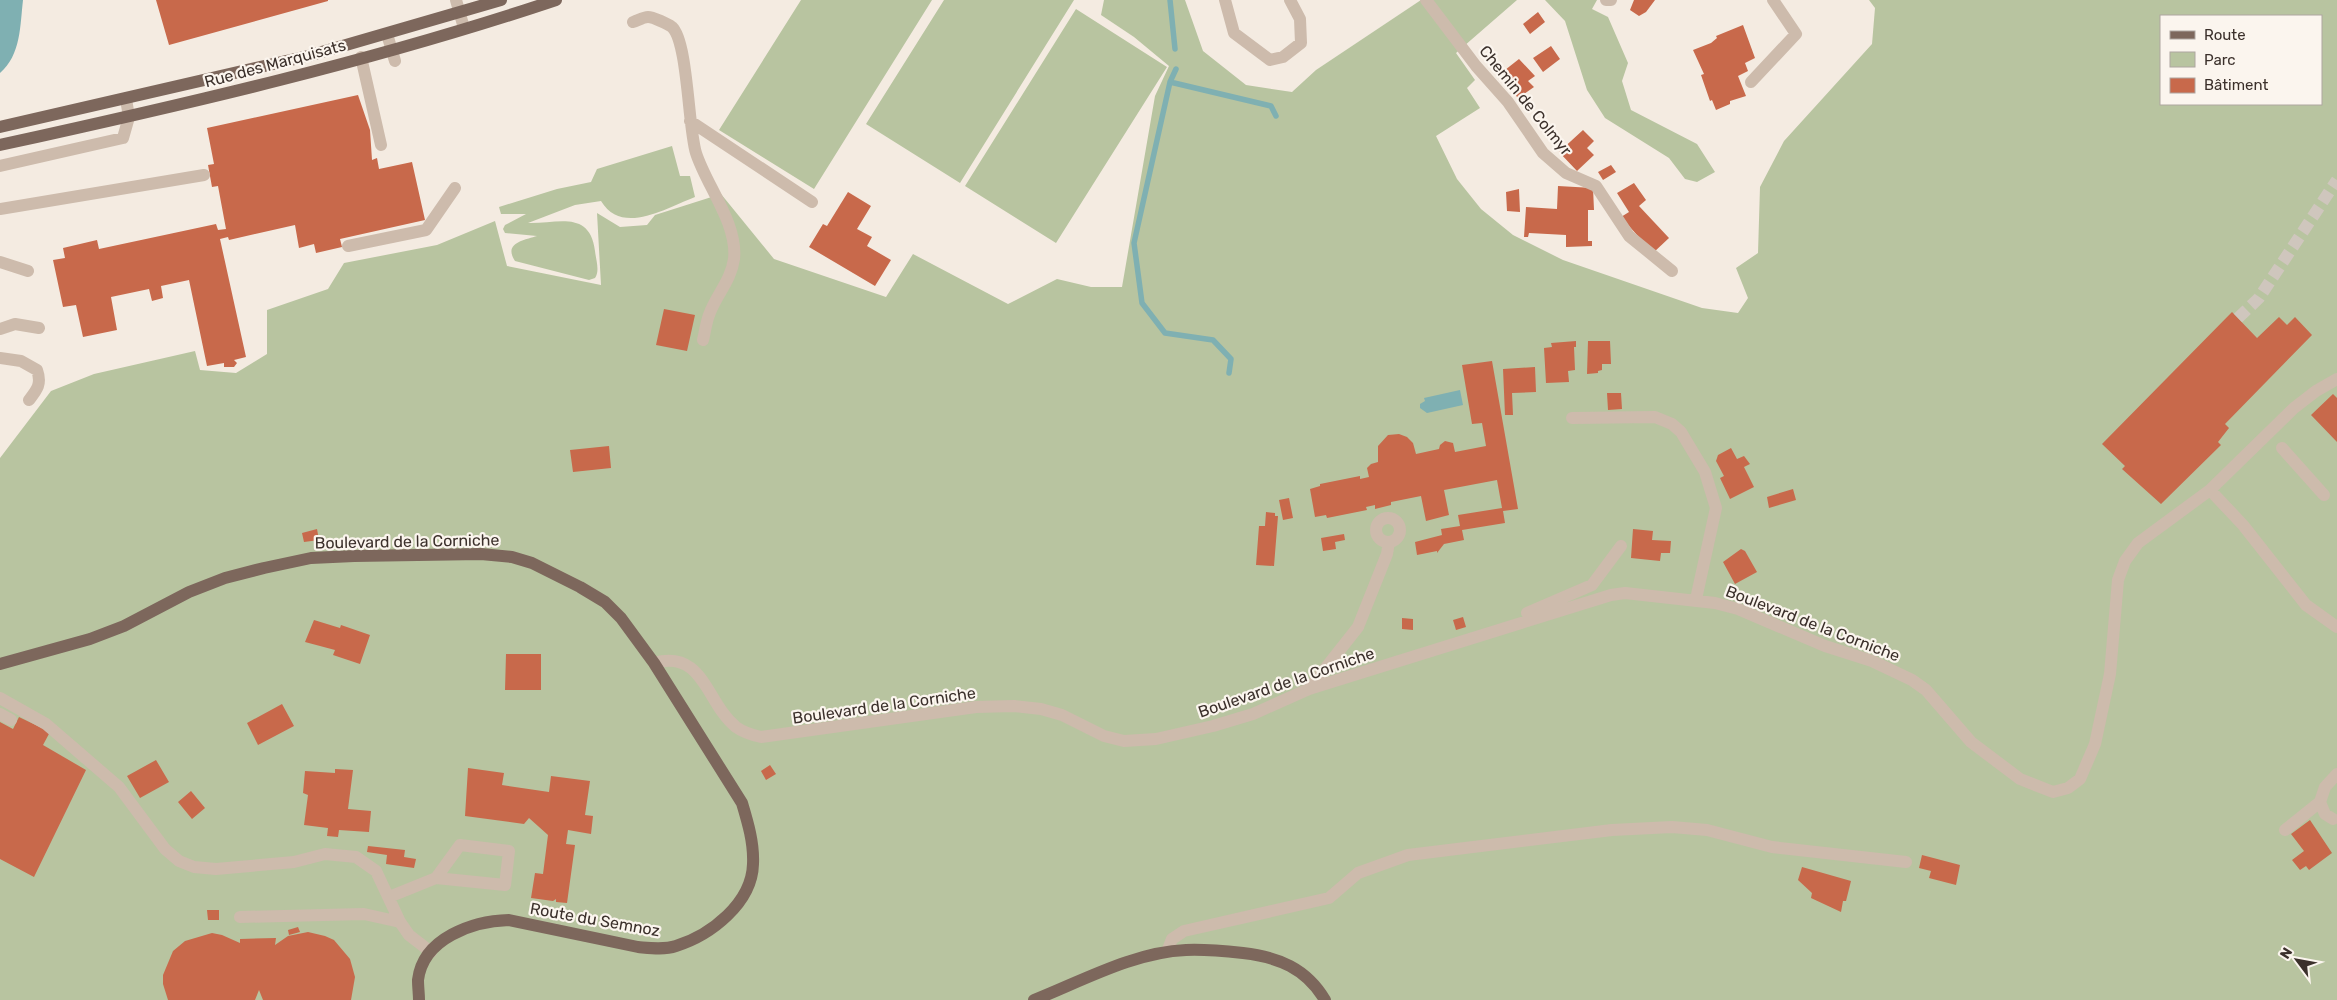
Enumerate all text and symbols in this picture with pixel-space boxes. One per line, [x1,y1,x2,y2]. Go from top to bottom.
legend [2160,15,2322,105]
text: Route [2204,26,2246,44]
street label: Rue des Marquisats [202,35,348,91]
street label: Chemin de Colmyr [1475,41,1576,159]
text: Parc [2204,51,2236,69]
text: Bâtiment [2204,76,2268,94]
street label: Boulevard de la Corniche [314,530,500,553]
street label: Boulevard de la Corniche [1723,581,1903,665]
street label: Boulevard de la Corniche [1196,643,1377,722]
street label: Boulevard de la Corniche [791,683,977,728]
street label: Route du Semnoz [529,899,661,940]
north arrow [2272,935,2322,985]
text: N [2277,945,2296,962]

